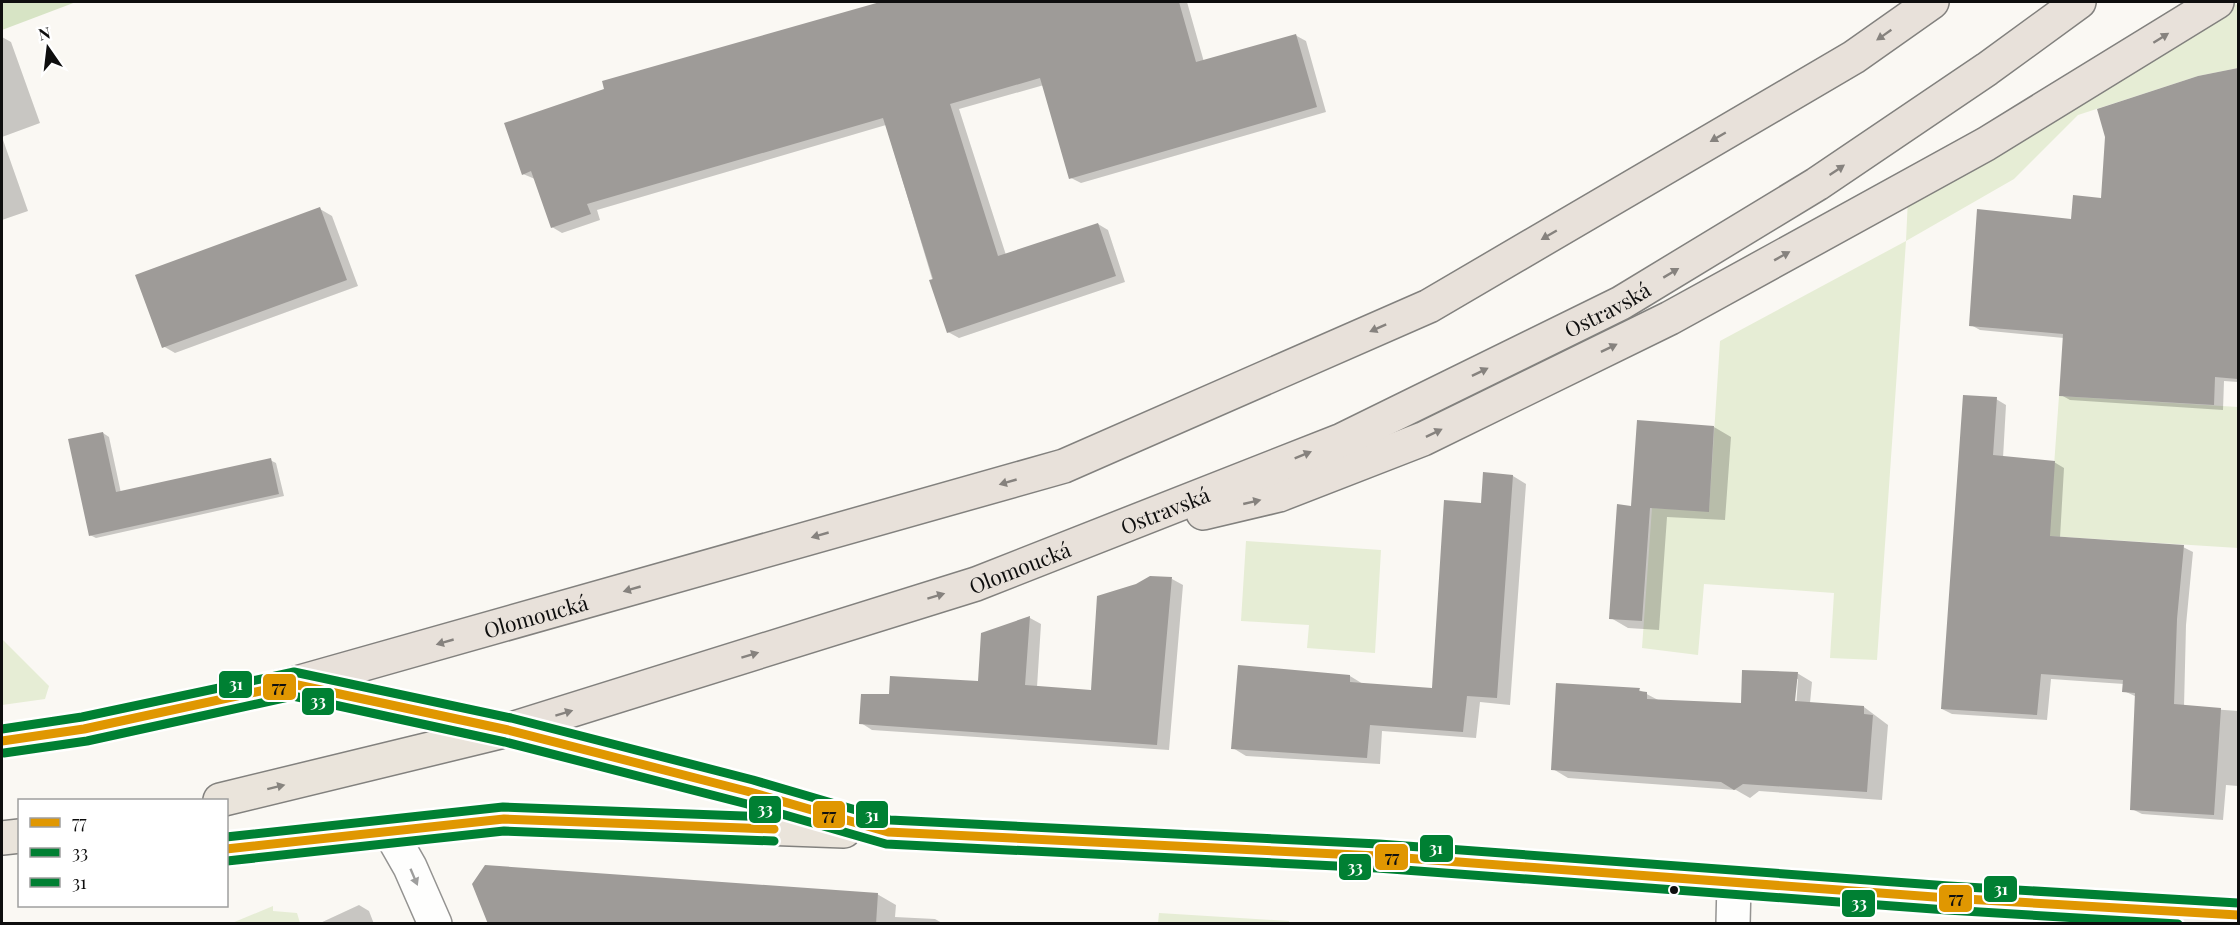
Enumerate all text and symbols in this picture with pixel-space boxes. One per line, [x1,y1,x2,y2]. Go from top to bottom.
north arrow [18,18,78,78]
text: N [36,21,53,45]
one-way arrow [1877,29,1893,41]
one-way arrow [2153,32,2169,43]
one-way arrow [1710,131,1726,142]
one-way arrow [1828,164,1844,176]
one-way arrow [1541,230,1557,241]
one-way arrow [1773,251,1790,261]
one-way arrow [1663,267,1679,278]
street label: Ostravská [1559,274,1656,343]
one-way arrow [1369,323,1387,333]
one-way arrow [1601,343,1618,352]
one-way arrow [1471,368,1488,377]
one-way arrow [1426,429,1443,438]
one-way arrow [1294,450,1312,460]
one-way arrow [998,478,1016,487]
street label: Ostravská [1116,479,1214,540]
one-way arrow [1243,496,1261,506]
one-way arrow [811,531,829,541]
street label: Olomoucká [965,534,1075,600]
one-way arrow [623,584,641,594]
street label: Olomoucká [480,587,591,643]
one-way arrow [927,591,945,600]
one-way arrow [436,637,454,647]
one-way arrow [741,650,759,659]
line badge: 31 [218,670,253,699]
text: 31 [229,673,243,694]
line badge: 77 [262,673,297,701]
text: 77 [272,676,287,697]
line badge: 33 [301,687,335,716]
text: 33 [310,690,326,711]
one-way arrow [555,708,573,717]
one-way arrow [267,781,286,791]
line badge: 33 [748,795,782,824]
text: 33 [757,798,773,819]
legend [18,799,228,907]
line badge: 77 [812,800,846,829]
line badge: 31 [855,800,889,829]
text: 77 [822,804,837,825]
text: 31 [865,804,879,825]
text: 77 [72,810,87,834]
line badge: 31 [1419,834,1454,863]
text: 31 [1429,837,1443,858]
text: 33 [72,840,88,864]
line badge: 77 [1374,843,1409,871]
text: 77 [1385,846,1400,867]
line badge: 33 [1338,853,1372,881]
text: 33 [1347,856,1363,877]
one-way arrow [410,868,419,885]
text: 31 [72,870,87,894]
line badge: 31 [1983,875,2018,903]
text: 31 [1994,878,2008,899]
unlabelled marker [1668,884,1680,896]
line badge: 77 [1938,884,1973,913]
text: 77 [1949,887,1964,908]
line badge: 33 [1841,889,1876,918]
text: 33 [1851,892,1867,913]

